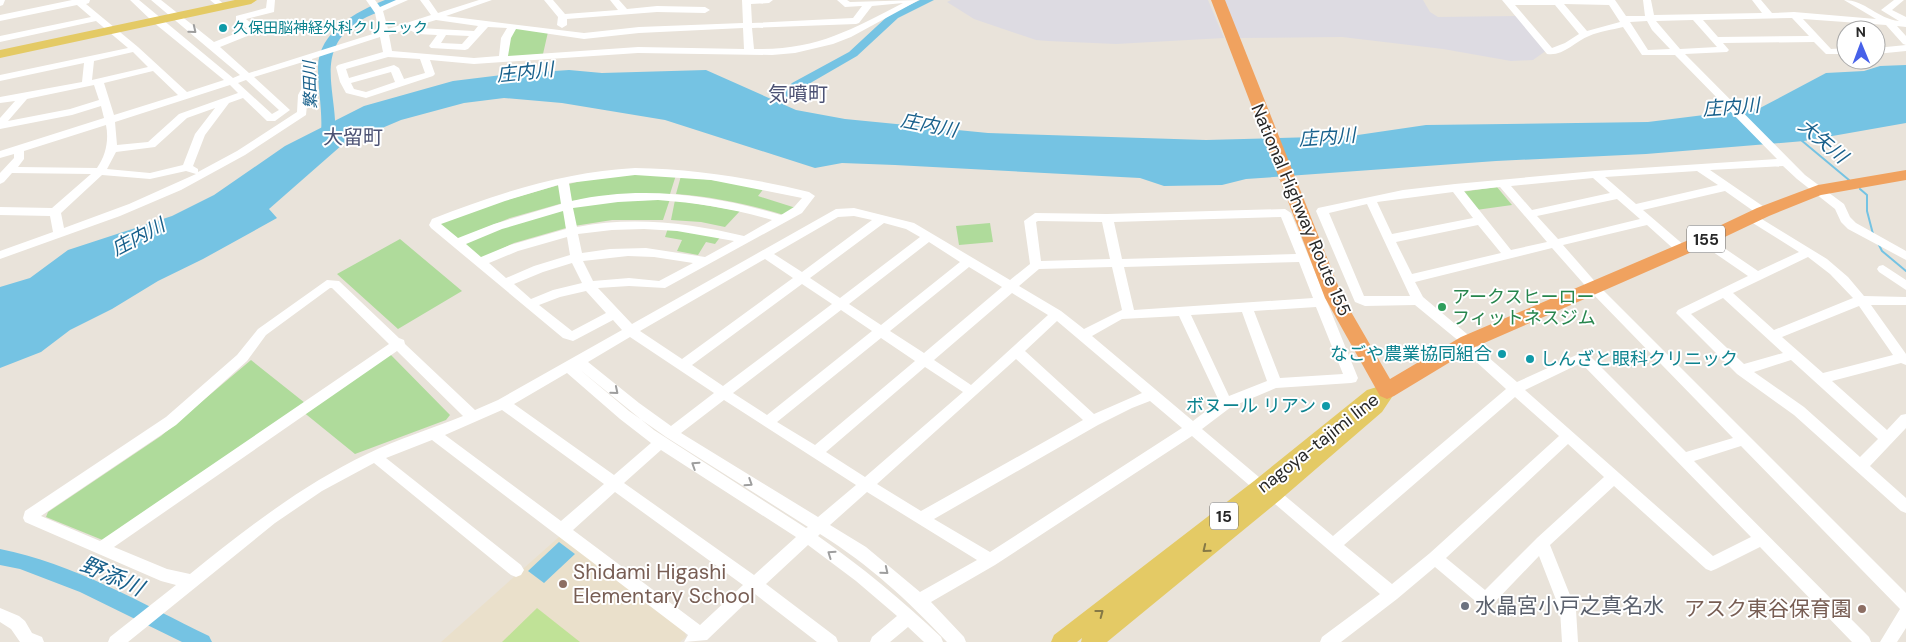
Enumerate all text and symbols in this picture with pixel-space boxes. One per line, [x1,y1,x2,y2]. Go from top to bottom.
place label: 久保田脳神経外科クリニック [233,18,428,38]
north arrow [1836,20,1886,70]
marker: 久保田脳神経外科クリニック [217,22,229,34]
text: N [1856,23,1866,41]
one-way arrow [187,25,196,33]
water label: 庄内川 [495,56,557,87]
water label: 繁田川 [299,59,321,109]
district label: 気噴町 [768,81,828,107]
water label: 庄内川 [1702,92,1762,121]
street label: National Highway Route 155 [1245,100,1357,320]
water label: 庄内川 [899,107,961,143]
water label: 大矢川 [1793,113,1854,170]
water label: 庄内川 [1298,122,1358,151]
district label: 大留町 [323,124,383,150]
water label: 庄内川 [107,212,171,261]
road number: 155 [1687,225,1725,252]
place label: アークスヒーロー フィットネスジム [1452,285,1596,330]
marker: アークスヒーロー フィットネスジム [1436,301,1448,313]
place label: なごや農業協同組合 [1330,342,1492,366]
place label: しんざと眼科クリニック [1540,347,1738,371]
marker: なごや農業協同組合 [1496,348,1508,360]
marker: しんざと眼科クリニック [1524,353,1536,365]
one-way arrow [609,386,618,395]
street label: nagoya-tajimi line [1252,388,1384,498]
place label: ボヌール リアン [1186,394,1316,418]
marker: ボヌール リアン [1320,400,1332,412]
one-way arrow [691,461,700,471]
one-way arrow [743,477,753,486]
road number: 15 [1210,502,1238,530]
one-way arrow [1203,543,1212,551]
water label: 野添川 [76,549,150,603]
one-way arrow [827,551,836,560]
place label: Shidami Higashi Elementary School [573,558,755,610]
one-way arrow [879,566,888,574]
marker: Shidami Higashi Elementary School [557,578,569,590]
place label: 水晶宮小戸之真名水 [1475,592,1664,620]
place label: アスク東谷保育園 [1684,595,1852,623]
marker: 水晶宮小戸之真名水 [1459,600,1471,612]
marker: アスク東谷保育園 [1856,603,1868,615]
one-way arrow [1094,610,1104,619]

